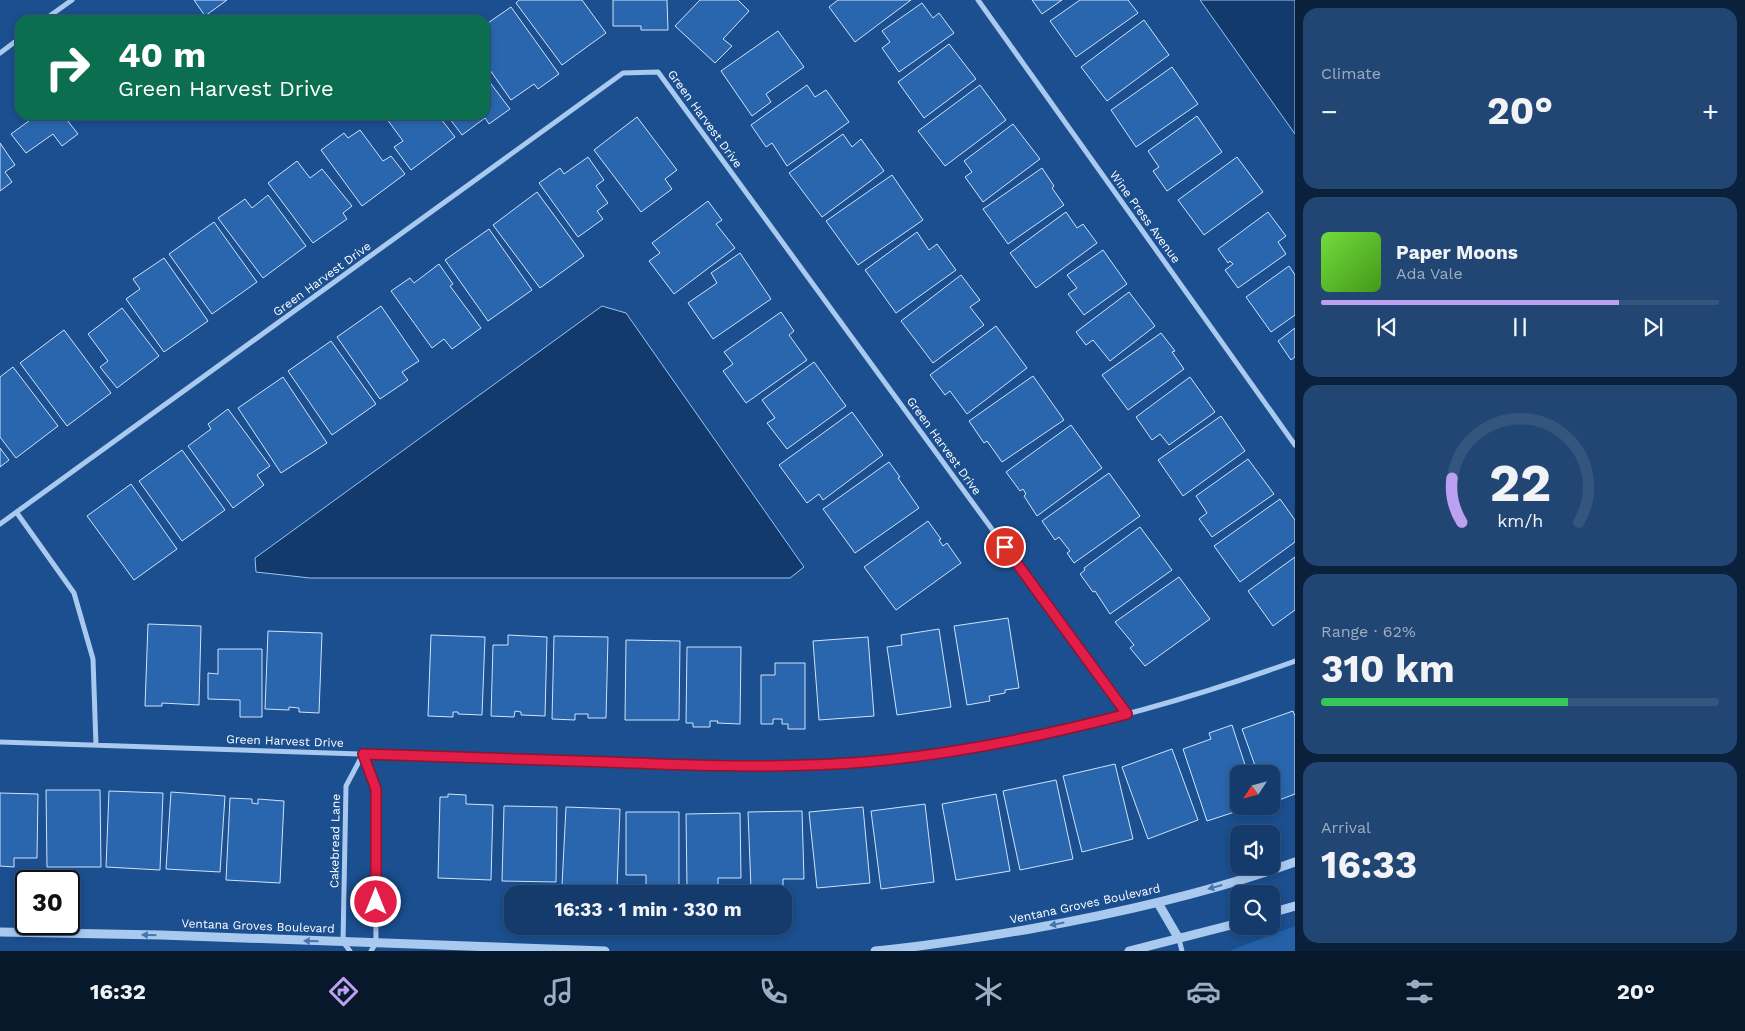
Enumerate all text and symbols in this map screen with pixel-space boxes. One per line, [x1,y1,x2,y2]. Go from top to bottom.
text: 40 m [118,34,206,76]
icon: right [35,35,100,100]
text: Climate [1321,64,1381,83]
street label: Green Harvest Drive [665,67,745,171]
text: Green Harvest Drive [118,76,334,101]
text: 20° [1487,89,1553,133]
text: − [1321,95,1338,128]
text: + [1702,95,1719,128]
street label: Wine Press Avenue [1107,168,1183,266]
street label: Green Harvest Drive [270,239,374,319]
text: Paper Moons [1396,241,1518,264]
text: Ada Vale [1396,264,1463,283]
icon: previous [1373,313,1401,341]
icon: pause [1506,313,1534,341]
icon: next [1639,313,1667,341]
street label: Green Harvest Drive [904,394,984,498]
text: 22 [1489,453,1551,514]
text: km/h [1497,510,1543,531]
pin [984,526,1026,568]
icon: arrive [991,533,1019,561]
text: Range · 62% [1321,622,1416,641]
text: 310 km [1321,647,1455,691]
street label: Green Harvest Drive [226,732,344,750]
north arrow [1230,765,1280,815]
map controls [1230,765,1280,935]
street label: Cakebread Lane [327,794,343,888]
text: Arrival [1321,818,1371,837]
button: sound [1230,825,1280,875]
text: 16:33 [1321,843,1417,887]
speed limit sign: 30 [15,870,80,935]
position arrow [349,875,401,927]
street label: Ventana Groves Boulevard [1008,881,1162,927]
one-way arrow [1208,884,1223,892]
button: search [1230,885,1280,935]
text: 16:33 · 1 min · 330 m [554,898,742,921]
street label: Ventana Groves Boulevard [181,916,335,936]
one-way arrow [1049,920,1064,928]
one-way arrow [140,931,156,939]
one-way arrow [303,936,319,944]
icon: directions [326,974,361,1009]
icon: music [541,974,576,1009]
icon: phone [756,974,791,1009]
icon: climate [971,974,1006,1009]
icon: car [1186,974,1221,1009]
icon: filters [1402,974,1437,1009]
text: 16:32 [90,979,146,1004]
text: 20° [1617,979,1655,1004]

